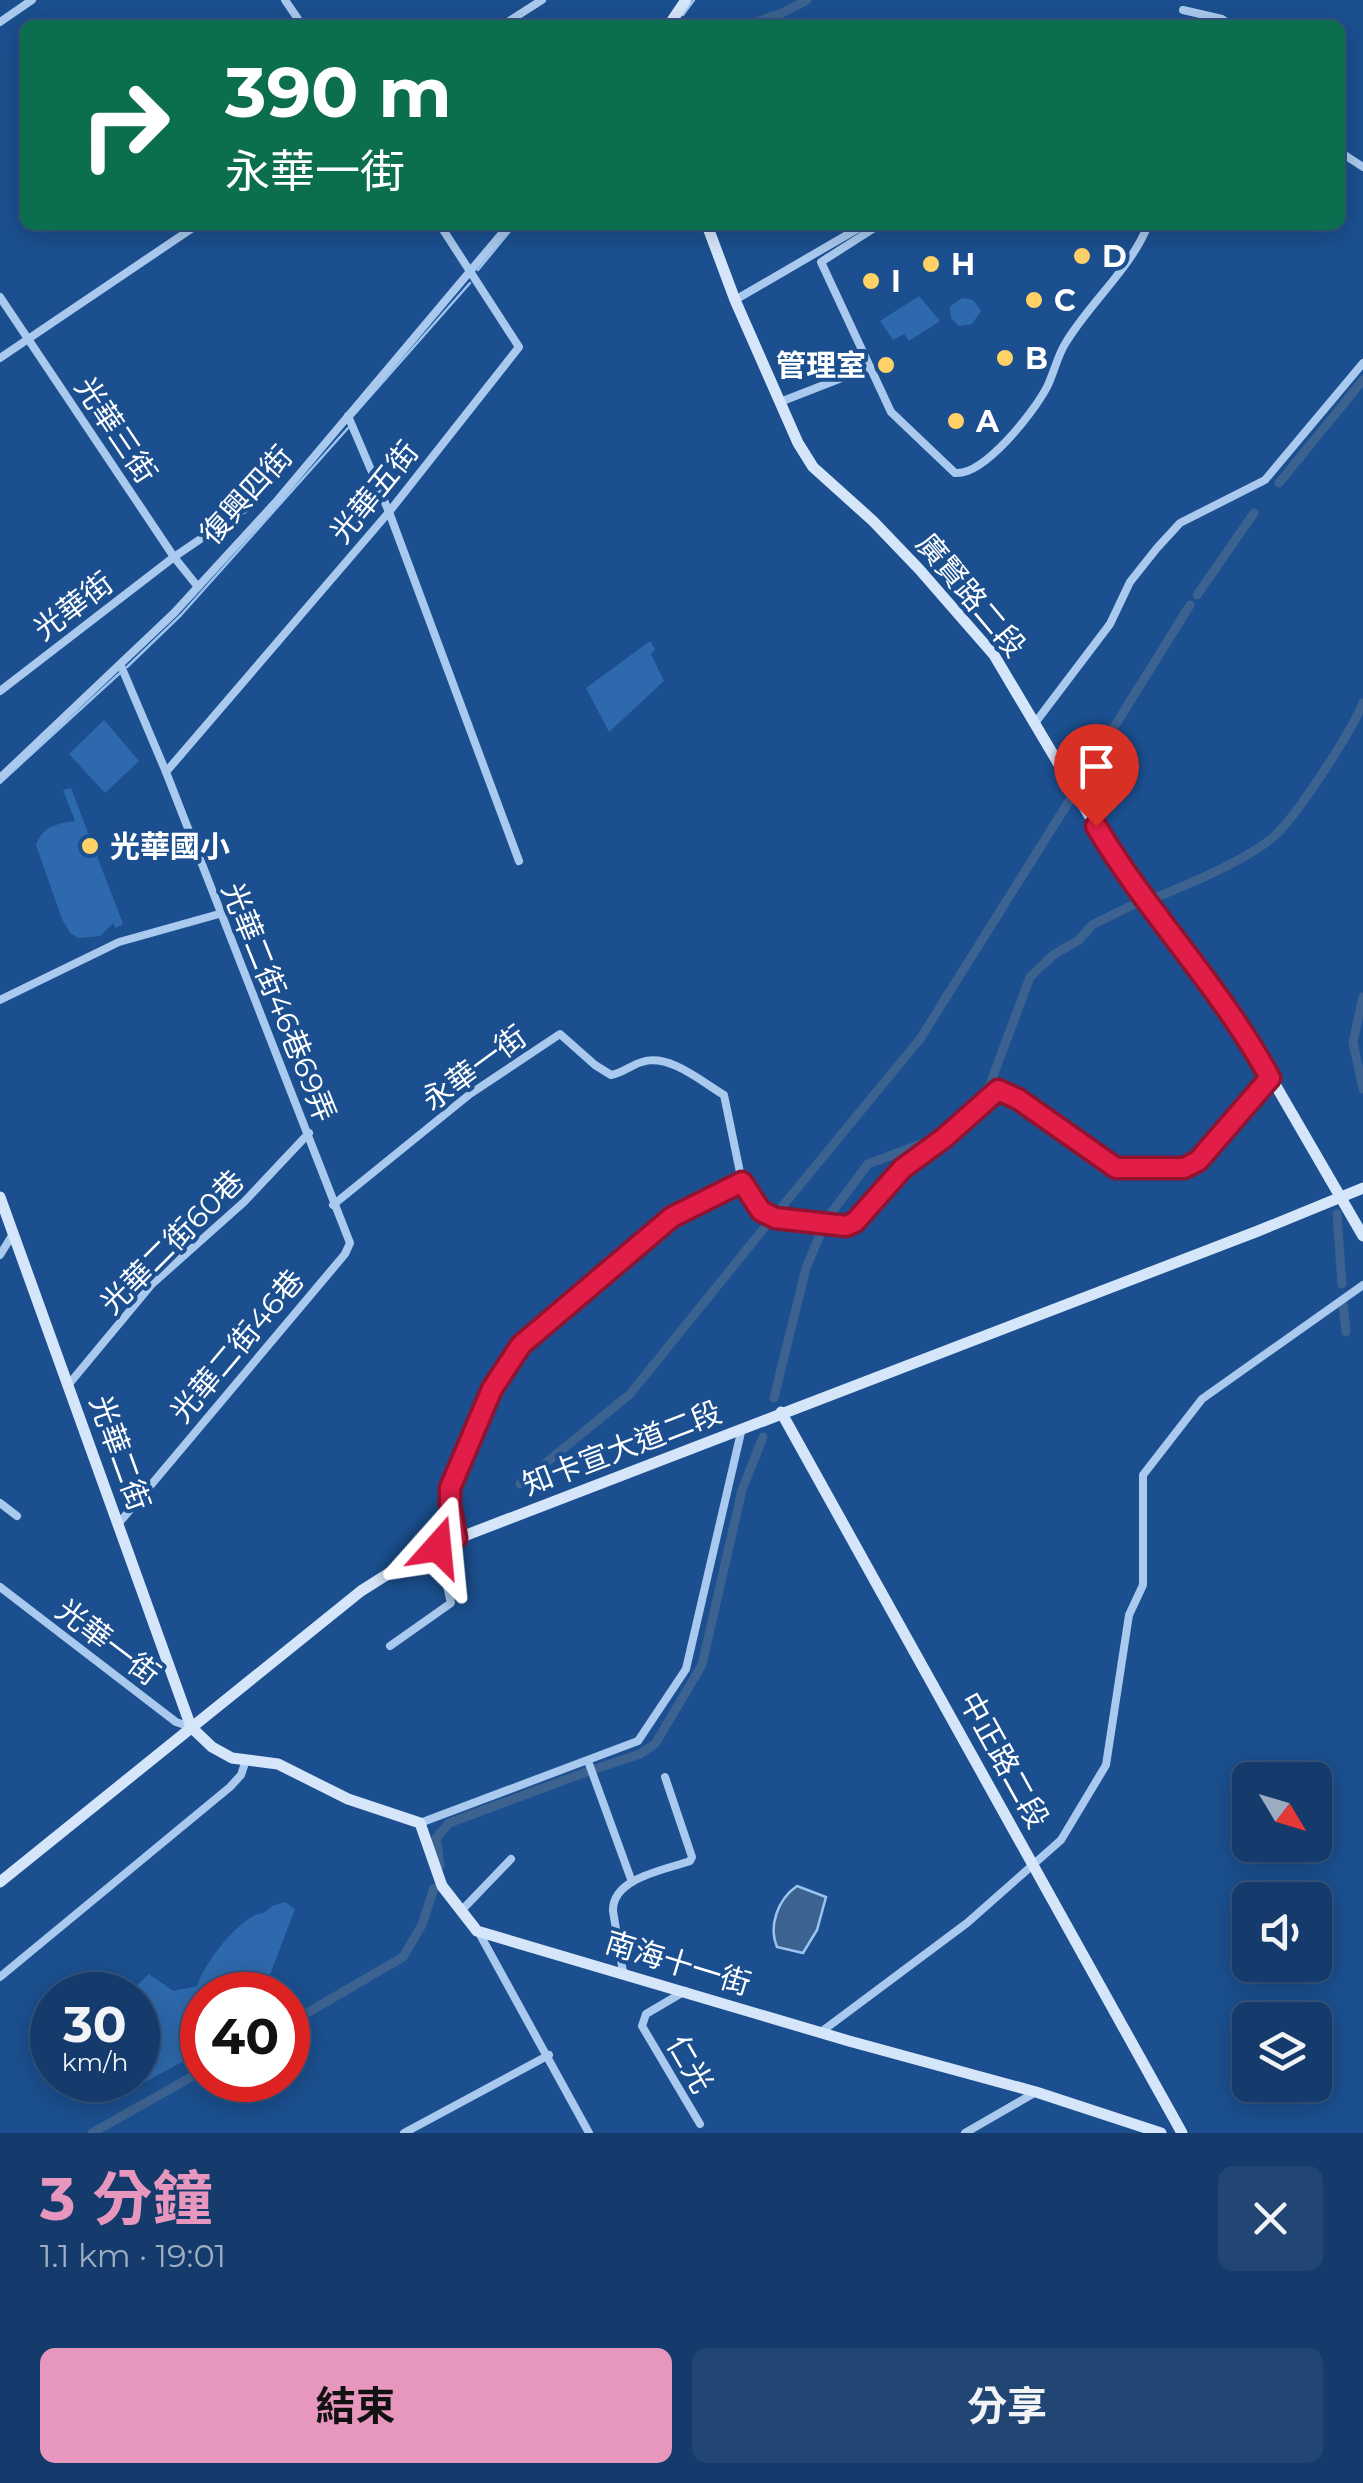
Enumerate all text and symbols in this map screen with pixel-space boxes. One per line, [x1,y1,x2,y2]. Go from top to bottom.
text: 390 m [225,49,452,135]
icon: right [60,60,190,190]
text: 永華一街 [225,143,405,198]
place label: D [1102,238,1127,275]
marker: D [1071,245,1093,267]
place label: H [951,246,975,283]
marker: H [920,253,942,275]
place label: I [891,263,901,300]
marker: I [860,270,882,292]
place label: C [1054,282,1076,319]
marker: C [1023,289,1045,311]
place label: B [1025,340,1048,377]
place label: 管理室 [776,347,866,384]
marker: B [994,347,1016,369]
marker: 管理室 [875,354,897,376]
street label: 光華三街 [67,370,165,490]
place label: A [975,403,1000,440]
marker: A [945,410,967,432]
street label: 光華五街 [322,434,426,550]
street label: 復興四街 [192,438,300,552]
street label: 廣賢路二段 [909,526,1033,664]
street label: 光華街 [26,564,120,648]
pin [1054,724,1139,827]
icon: arrive [1069,739,1124,794]
place label: 光華國小 [110,828,230,865]
marker: 光華國小 [79,835,101,857]
street label: 光華二街46巷69弄 [214,877,344,1127]
street label: 永華一街 [415,1018,533,1118]
street label: 光華二街60巷 [92,1162,252,1322]
street label: 光華二街46巷 [162,1262,312,1430]
street label: 光華二街 [82,1390,158,1516]
street label: 知卡宣大道二段 [517,1393,727,1503]
position arrow [386,1495,490,1599]
street label: 光華一街 [49,1591,167,1693]
street label: 中正路二段 [951,1685,1057,1835]
north arrow [1232,1762,1332,1862]
map controls [1232,1762,1332,2102]
button: sound [1232,1882,1332,1982]
street label: 南海十一街 [601,1923,755,2003]
speed limit sign: 40 [180,1972,310,2102]
text: 30 [63,1994,127,2055]
button: layers [1232,2002,1332,2102]
street label: 仁光 [659,2029,721,2099]
text: km/h [62,2047,128,2077]
text: 3 分鐘 [40,2162,213,2235]
button: close [1218,2166,1323,2271]
text: 1.1 km · 19:01 [40,2236,226,2275]
button: 結束 [40,2348,672,2463]
button: 分享 [692,2348,1323,2463]

